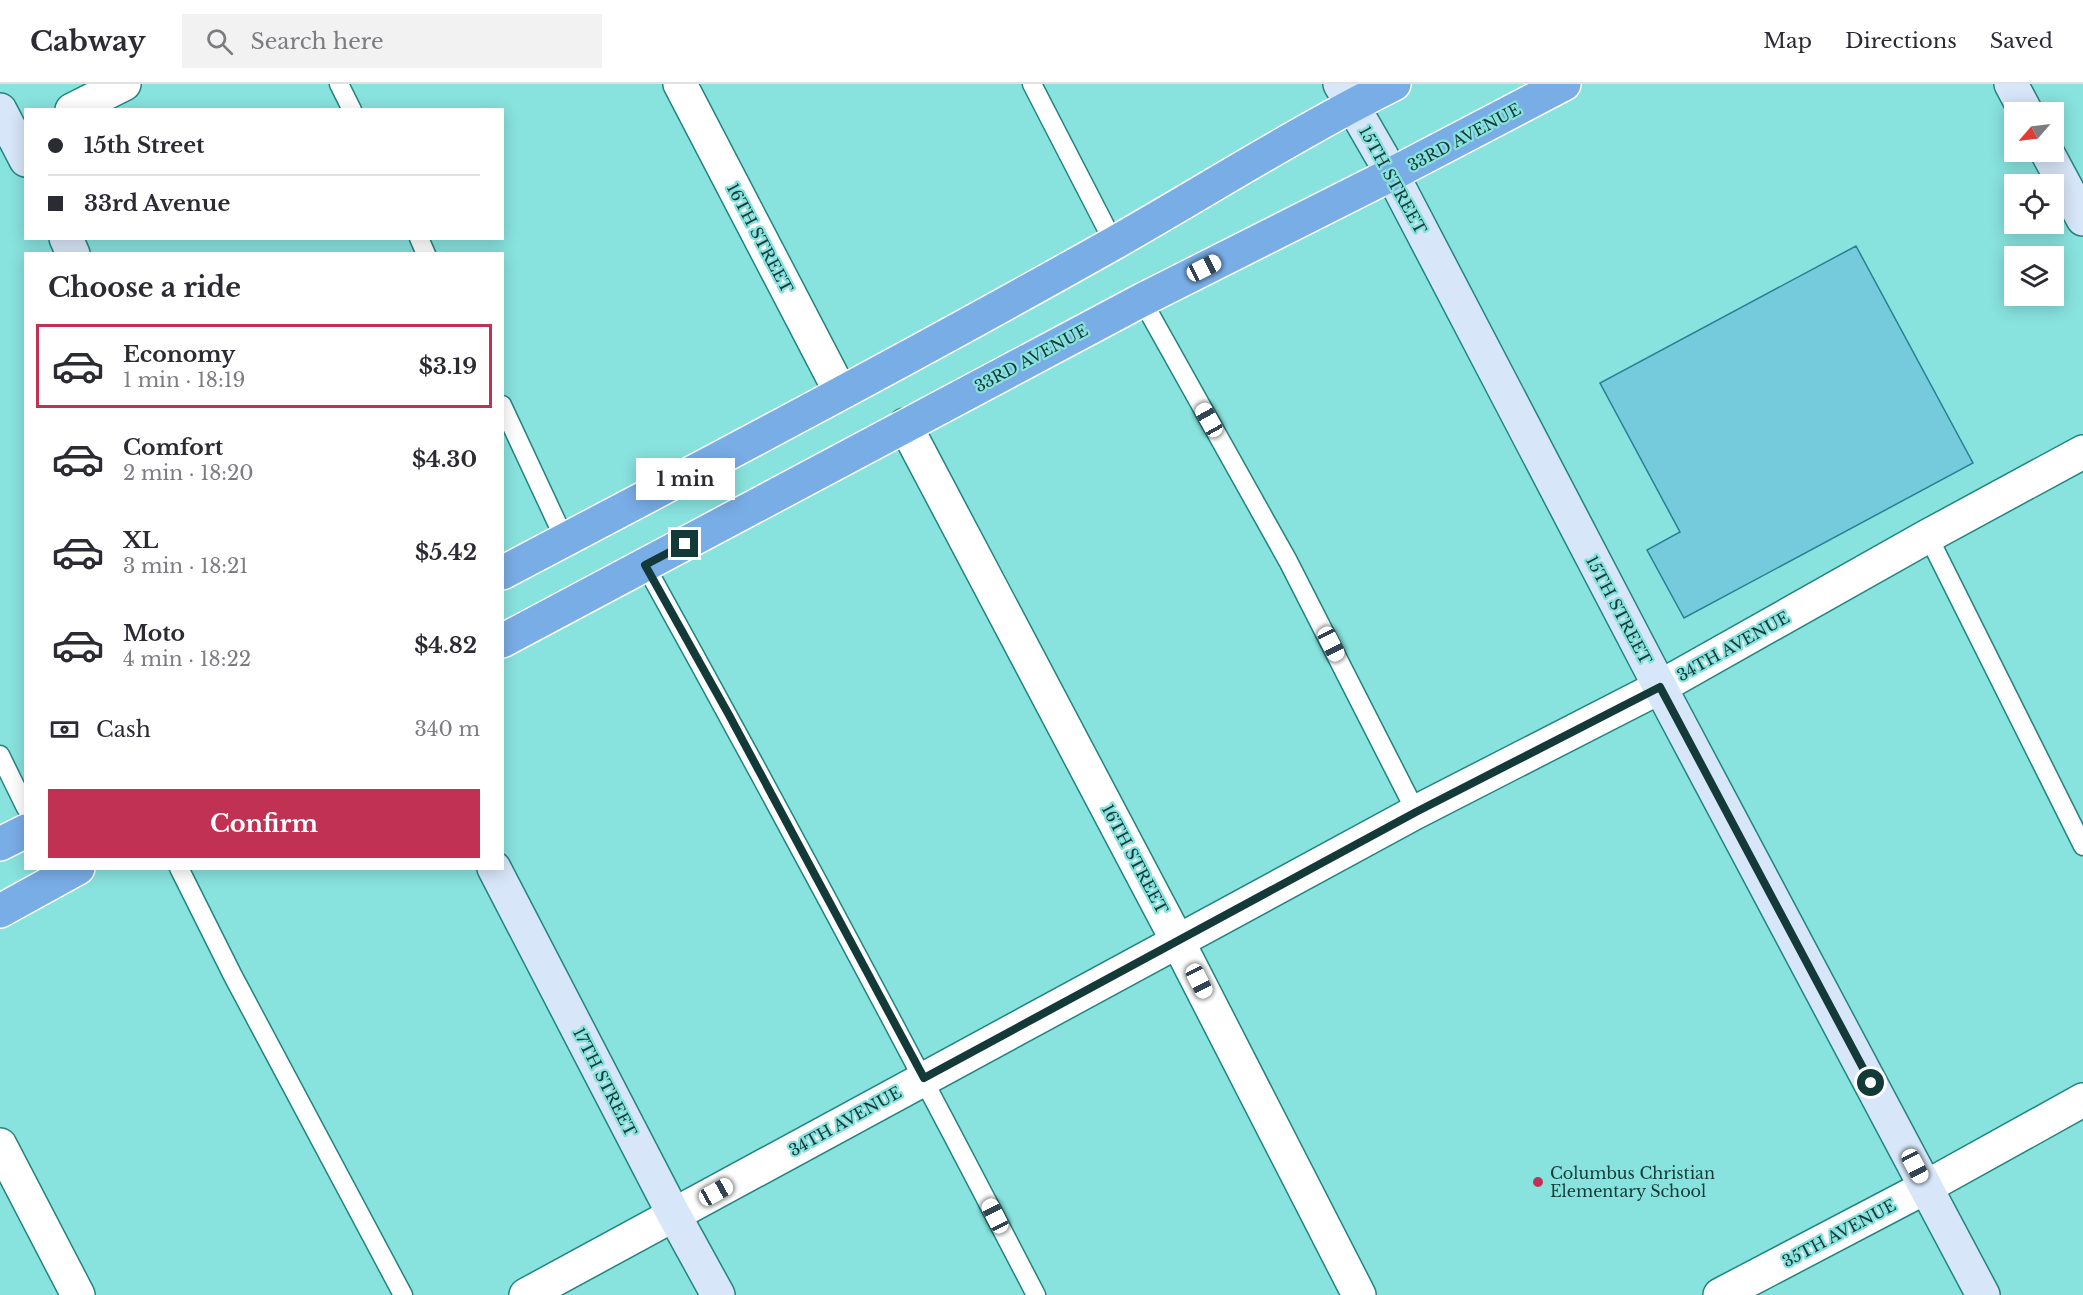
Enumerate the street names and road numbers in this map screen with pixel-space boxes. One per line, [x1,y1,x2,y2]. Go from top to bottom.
street label: 33RD AVENUE [1404,99,1524,175]
street label: 15TH STREET [1355,123,1431,238]
street label: 16TH STREET [723,180,797,296]
street label: 33RD AVENUE [971,320,1091,396]
street label: 15TH STREET [1582,552,1656,668]
street label: 34TH AVENUE [1673,607,1793,685]
street label: 16TH STREET [1098,801,1172,917]
street label: 17TH STREET [569,1024,641,1140]
street label: 34TH AVENUE [785,1082,905,1160]
street label: 35TH AVENUE [1779,1195,1899,1271]

